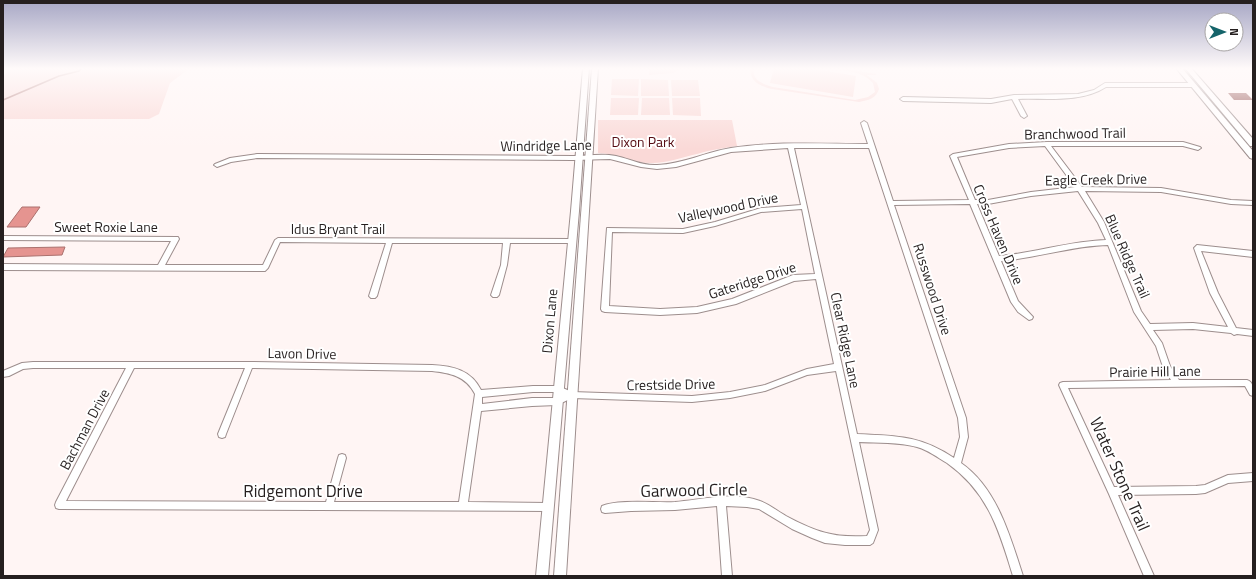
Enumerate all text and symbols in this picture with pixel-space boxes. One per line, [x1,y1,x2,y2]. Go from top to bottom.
north arrow [1204,12,1244,52]
text: N [1226,28,1242,36]
street label: Branchwood Trail [1024,122,1126,144]
park label: Dixon Park [611,131,675,152]
street label: Windridge Lane [500,134,592,156]
street label: Eagle Creek Drive [1045,168,1147,190]
street label: Cross Haven Drive [968,181,1030,287]
street label: Valleywood Drive [676,186,780,228]
street label: Blue Ridge Trail [1100,211,1156,301]
street label: Sweet Roxie Lane [54,216,158,237]
street label: Idus Bryant Trail [291,218,385,239]
street label: Russwood Drive [908,240,958,338]
street label: Gateridge Drive [706,256,798,304]
street label: Dixon Lane [536,288,562,354]
street label: Clear Ridge Lane [826,290,866,390]
street label: Lavon Drive [267,342,337,364]
street label: Prairie Hill Lane [1109,360,1201,382]
street label: Crestside Drive [627,373,715,395]
street label: Bachman Drive [54,385,114,473]
street label: Water Stone Trail [1083,413,1157,535]
street label: Garwood Circle [640,476,748,504]
street label: Ridgemont Drive [243,478,363,504]

